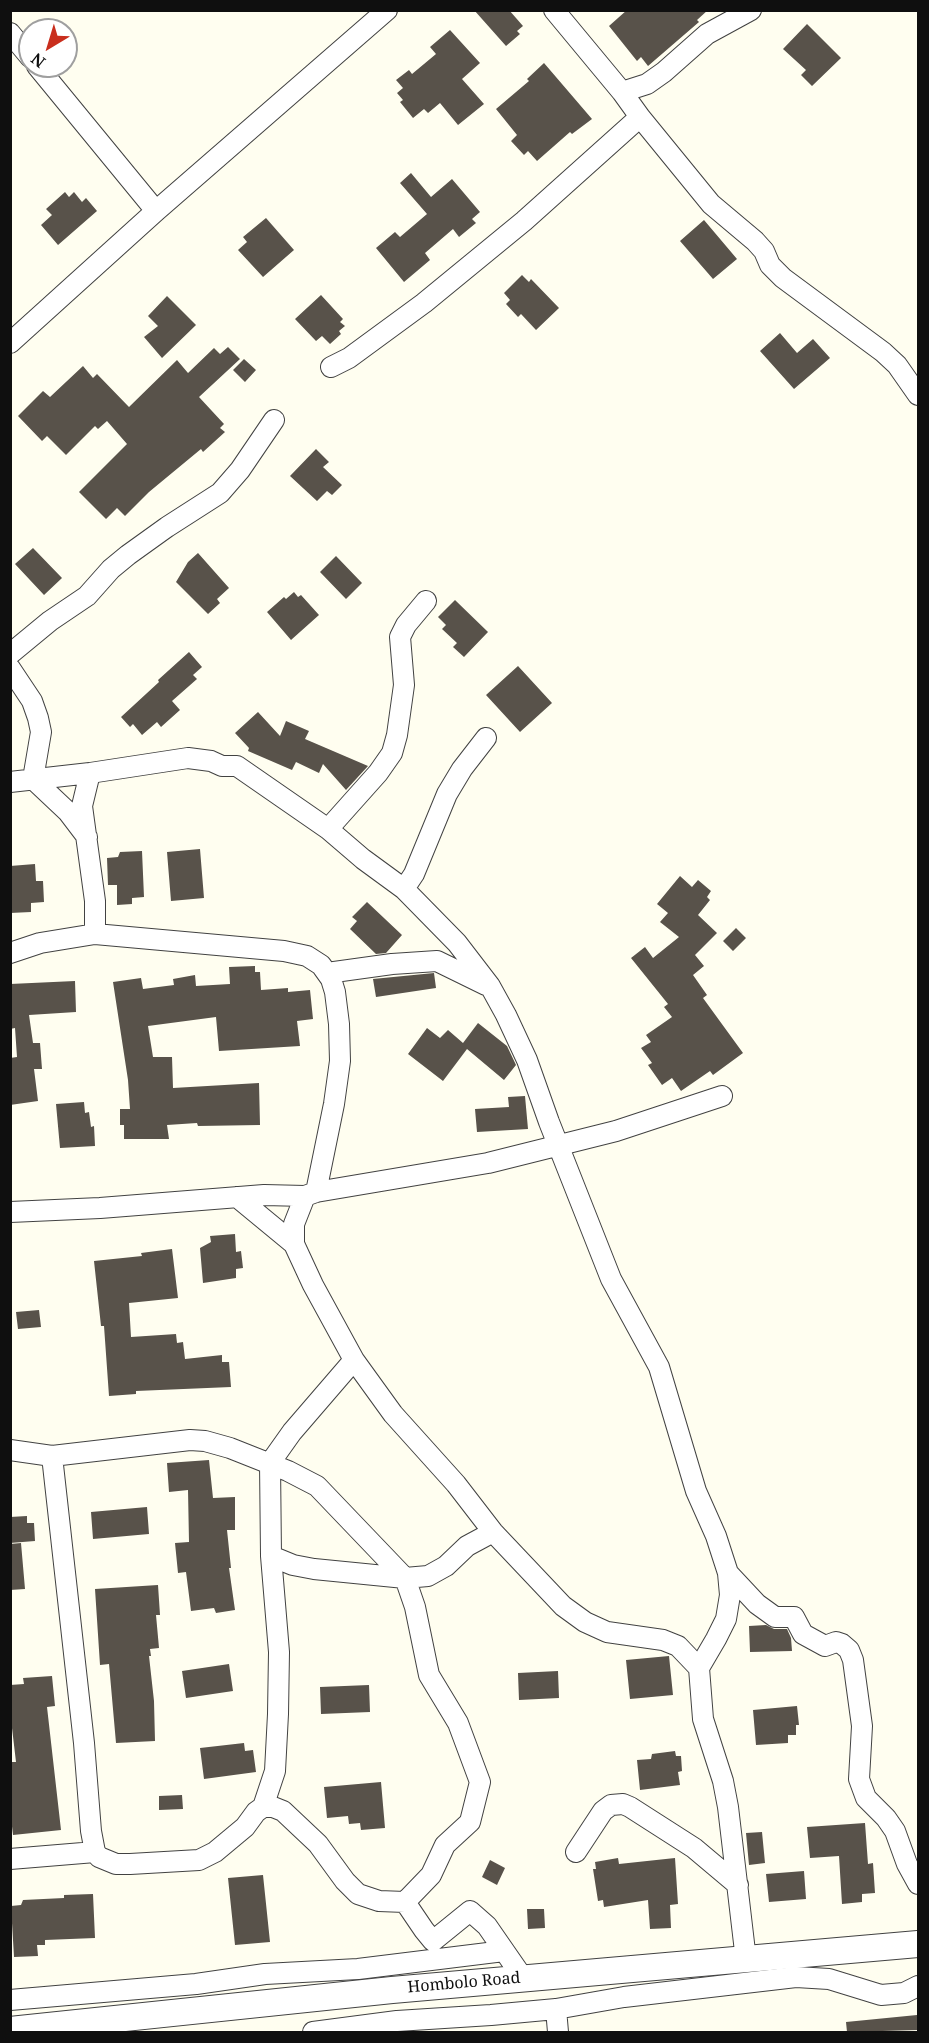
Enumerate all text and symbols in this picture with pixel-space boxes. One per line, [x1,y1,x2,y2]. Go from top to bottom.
north arrow [18,18,78,78]
text: N [26,48,50,73]
street label: Hombolo Road [407,1969,521,1997]

